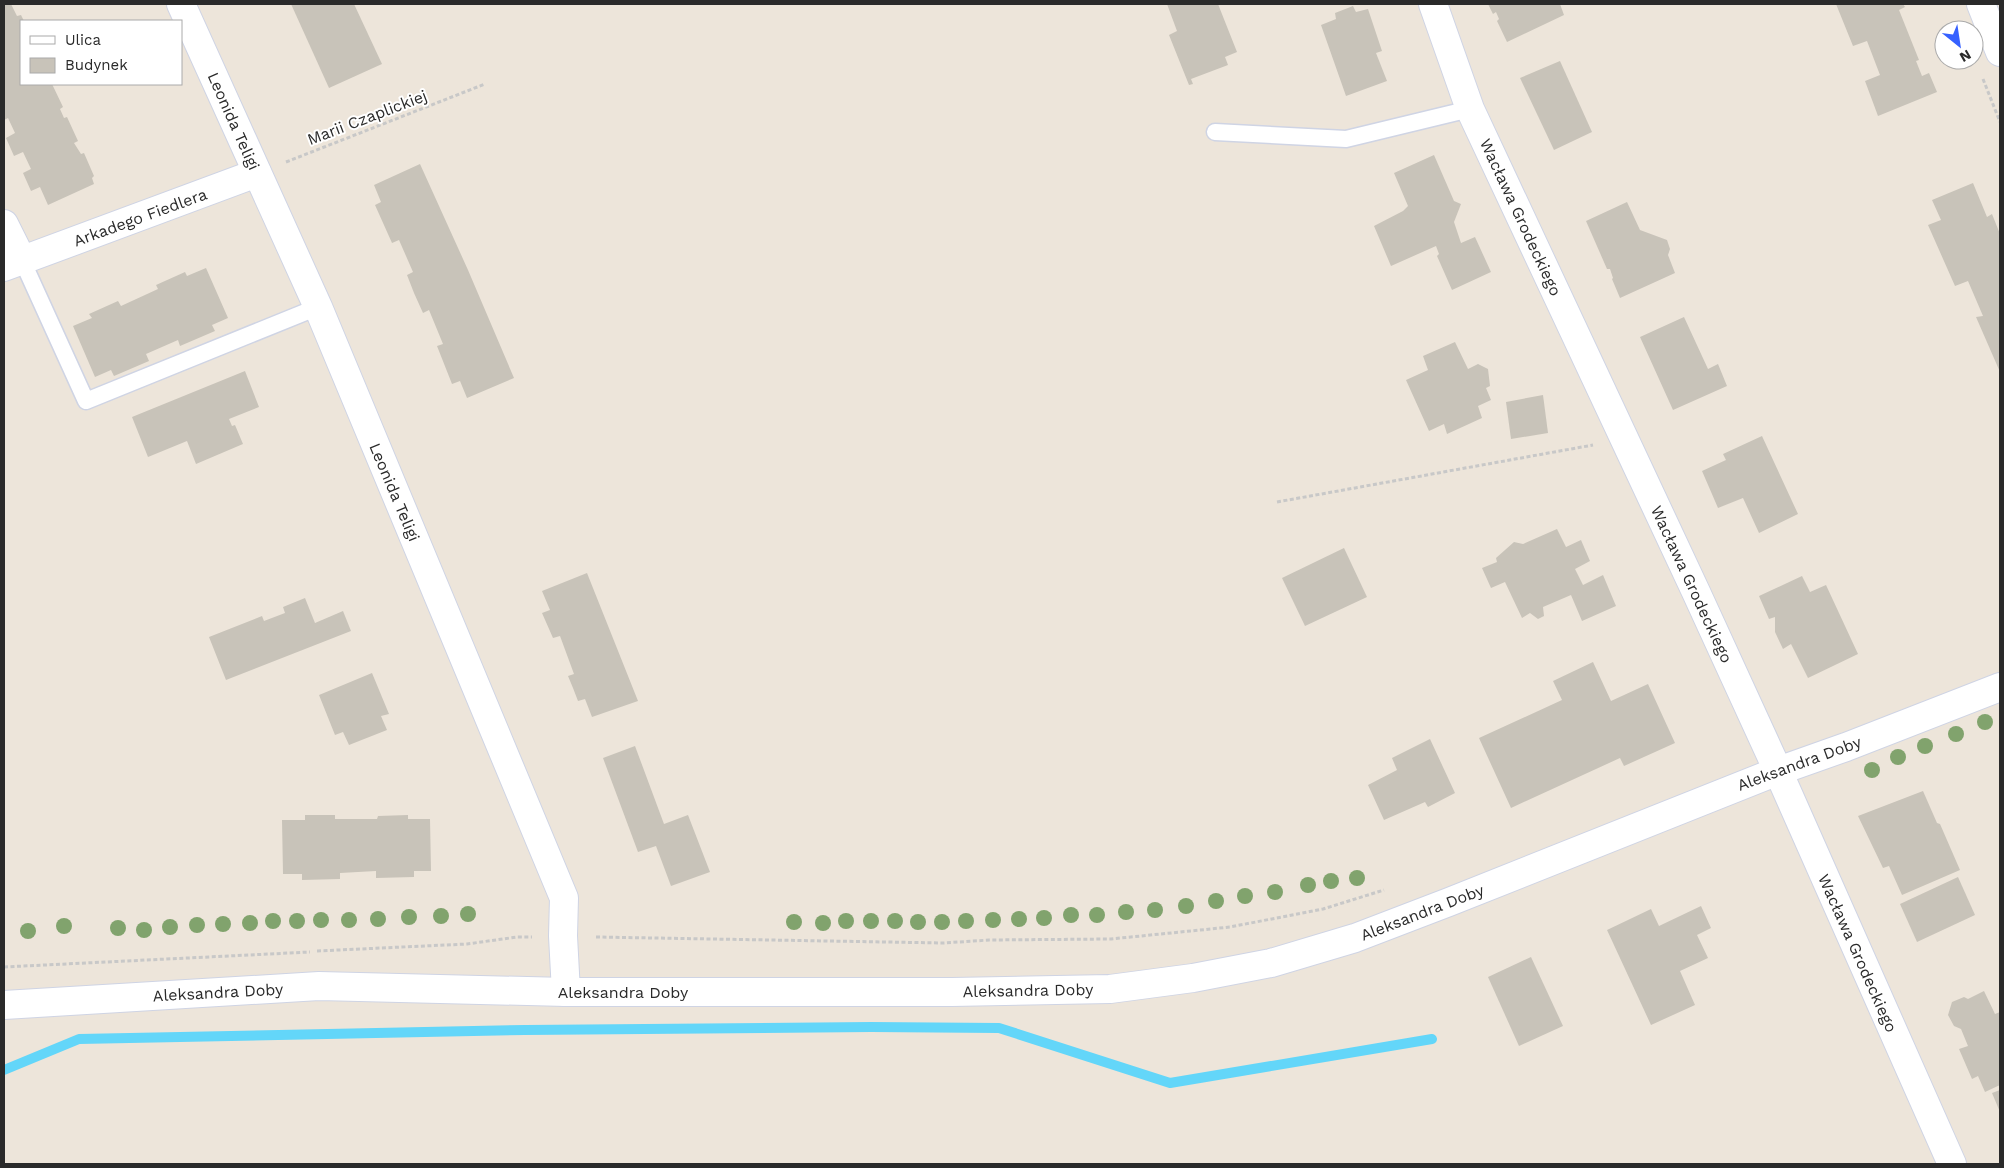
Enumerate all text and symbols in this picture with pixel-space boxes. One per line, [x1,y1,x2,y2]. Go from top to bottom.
legend [20,20,182,85]
north arrow [1934,20,1984,70]
text: Ulica [65,31,102,49]
text: N [1957,47,1974,66]
text: Budynek [65,56,128,74]
street label: Leonida Teligi [203,69,264,173]
street label: Marii Czaplickiej [305,86,430,149]
street label: Wacława Grodeckiego [1476,136,1565,299]
street label: Arkadego Fiedlera [71,184,210,250]
street label: Leonida Teligi [365,440,424,544]
street label: Wacława Grodeckiego [1647,503,1736,666]
street label: Aleksandra Doby [1735,732,1865,795]
street label: Wacława Grodeckiego [1814,871,1901,1035]
street label: Aleksandra Doby [1358,880,1487,945]
street label: Aleksandra Doby [152,980,284,1005]
street label: Aleksandra Doby [963,980,1094,1001]
street label: Aleksandra Doby [558,983,689,1002]

